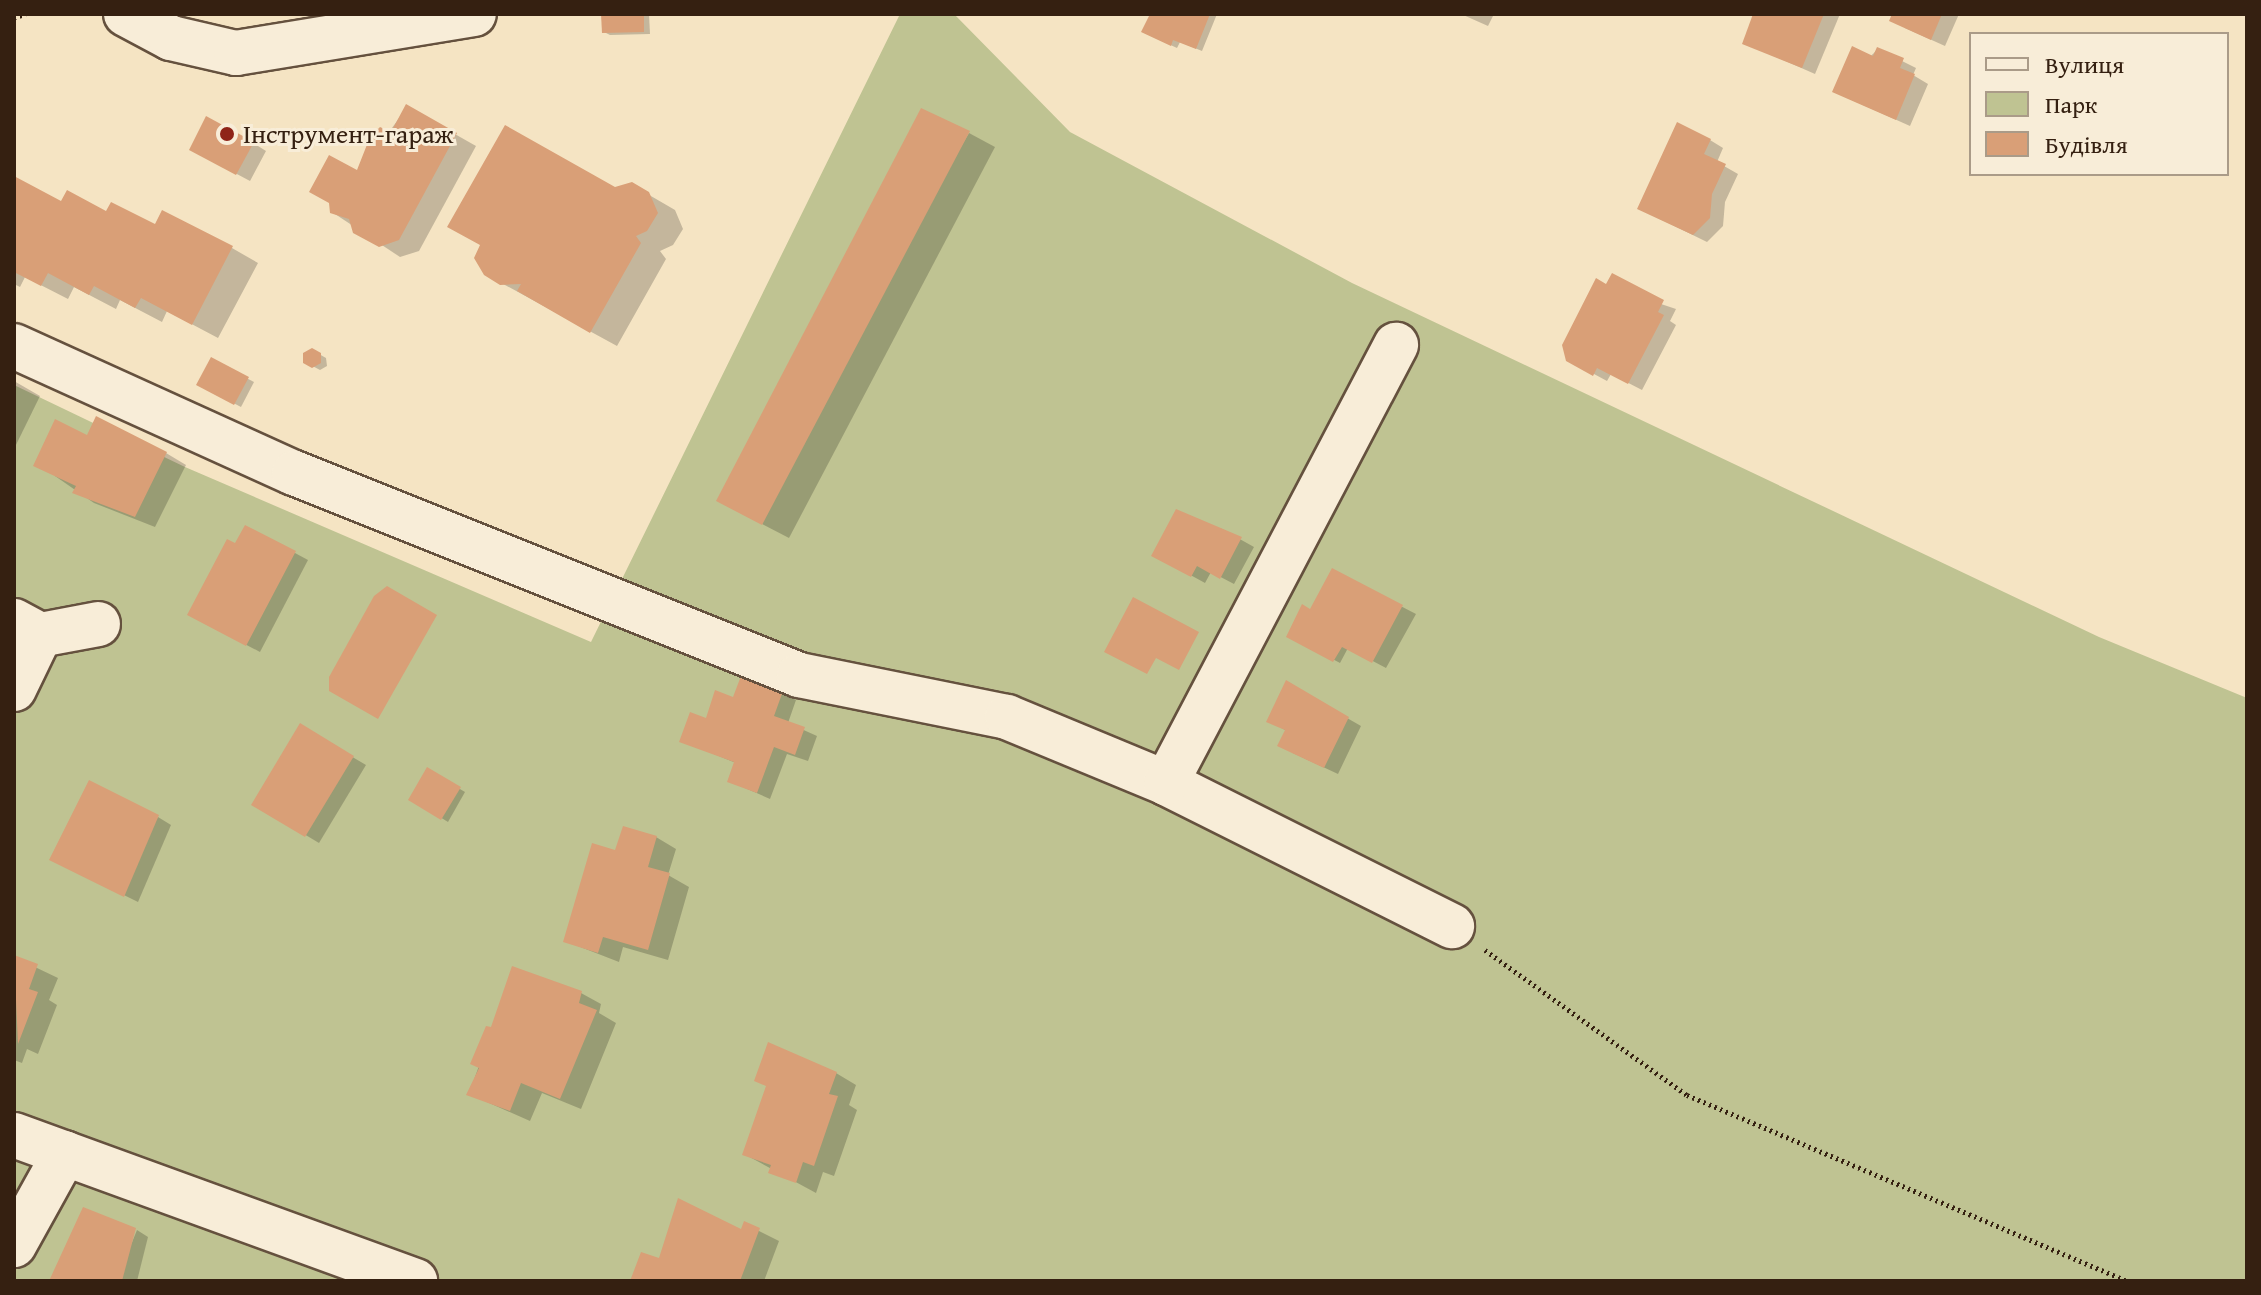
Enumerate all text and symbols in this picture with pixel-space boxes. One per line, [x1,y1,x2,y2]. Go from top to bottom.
legend [1969,32,2229,176]
text: Вулиця [2045,47,2124,82]
text: Парк [2045,87,2097,122]
place label: Інструмент-гараж [243,118,454,150]
marker: Інструмент-гараж [218,125,236,143]
text: Будівля [2045,127,2128,162]

